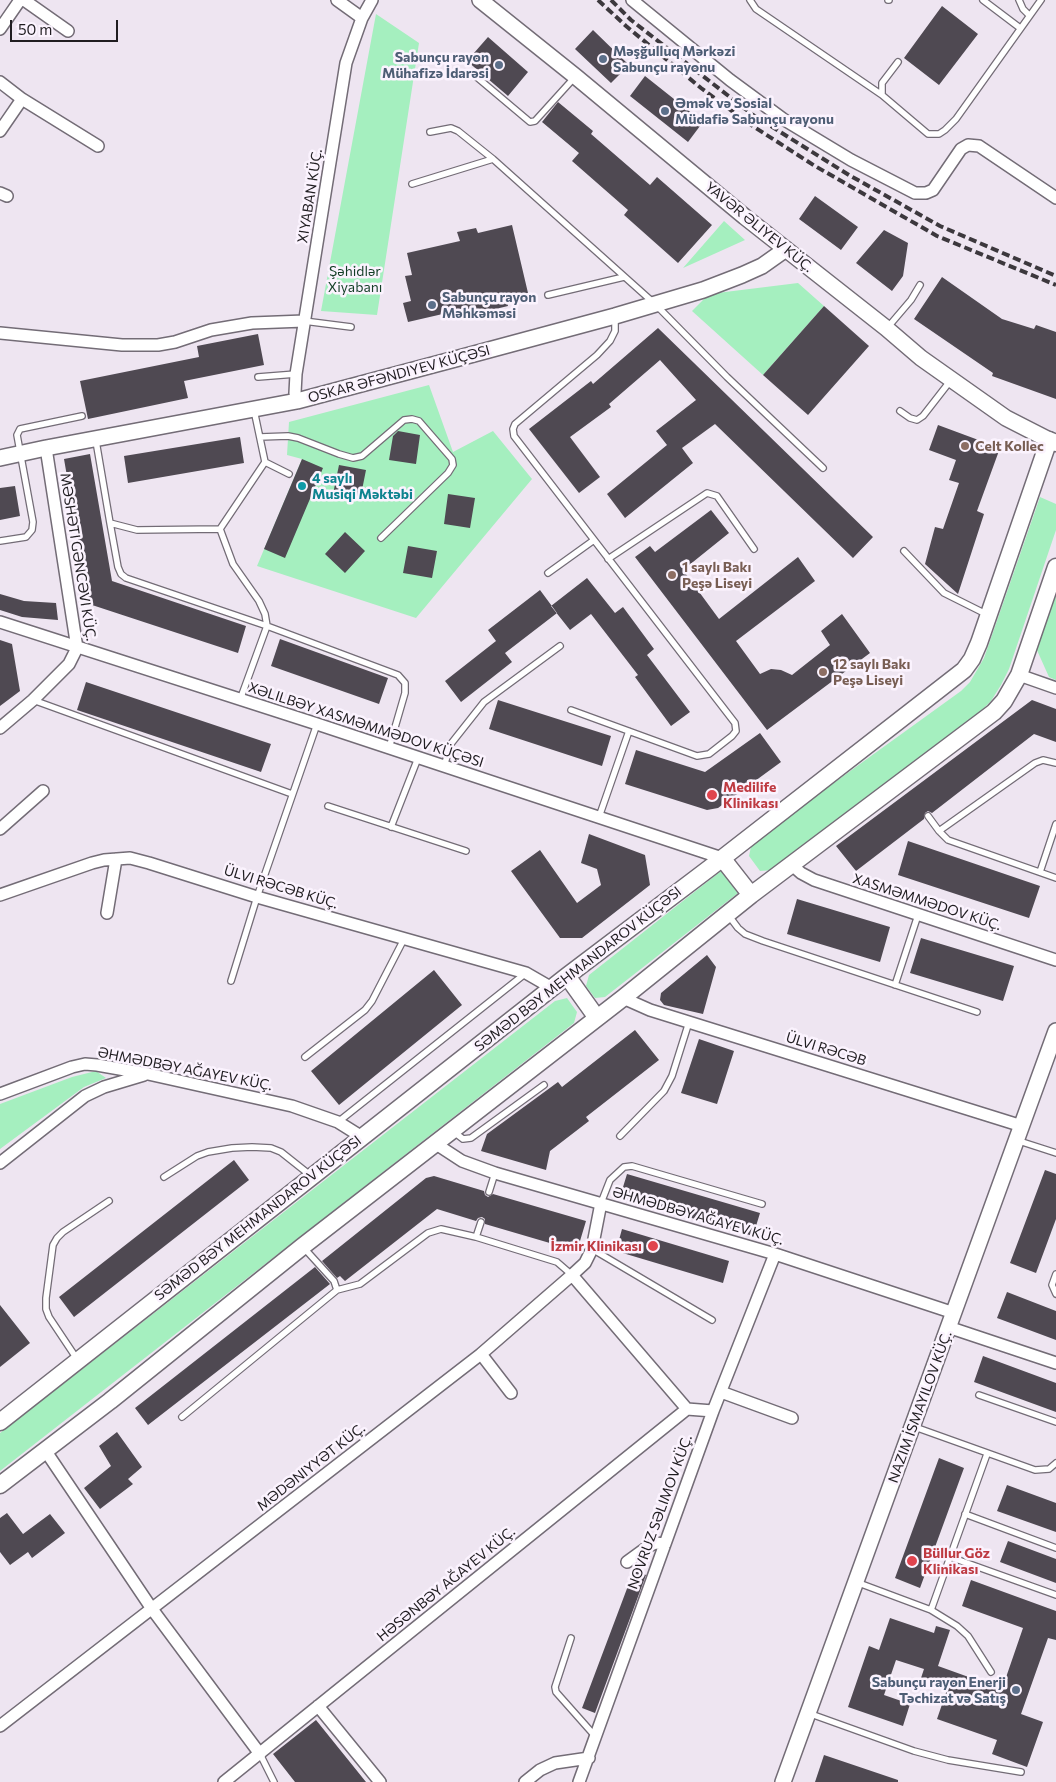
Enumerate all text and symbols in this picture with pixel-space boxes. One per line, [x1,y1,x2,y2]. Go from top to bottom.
scale bar [12,10,120,42]
text: 50 m [18,20,52,38]
place label: Məşğulluq Mərkəzi Sabunçu rayonu [613,43,735,75]
place label: Sabunçu rayon Mühafizə İdarəsi [382,49,489,82]
marker: Məşğulluq Mərkəzi Sabunçu rayonu [597,53,609,65]
marker: Sabunçu rayon Mühafizə İdarəsi [493,59,505,71]
place label: Əmək və Sosial Müdafiə Sabunçu rayonu [675,95,834,128]
marker: Əmək və Sosial Müdafiə Sabunçu rayonu [659,105,671,117]
street label: XIYABAN KÜÇ. [294,148,326,244]
street label: YAVƏR ƏLIYEV KÜÇ. [702,178,816,276]
park label: Şəhidlər Xiyabanı [328,263,382,296]
place label: Sabunçu rayon Məhkəməsi [442,289,536,322]
marker: Sabunçu rayon Məhkəməsi [426,299,438,311]
street label: OSKAR ƏFƏNDIYEV KÜÇƏSI [306,342,492,406]
place label: Celt Kollec [975,438,1044,454]
marker: Celt Kollec [959,440,971,452]
place label: 4 saylı Musiqi Məktəbi [312,470,413,502]
street label: MƏSHƏTI GƏNCƏVI KÜÇ. [56,472,100,642]
marker: 4 saylı Musiqi Məktəbi [296,480,308,492]
place label: 1 saylı Bakı Peşə Liseyi [682,559,752,592]
marker: 1 saylı Bakı Peşə Liseyi [666,569,678,581]
place label: 12 saylı Bakı Peşə Liseyi [833,656,910,689]
marker: 12 saylı Bakı Peşə Liseyi [817,666,829,678]
street label: XƏLILBƏY XASMƏMMƏDOV KÜÇƏSI [246,679,486,771]
place label: Medilife Klinikası [723,779,778,812]
marker: Medilife Klinikası [705,788,719,802]
street label: ÜLVI RƏCƏB KÜÇ. [222,862,340,912]
street label: XASMƏMMƏDOV KÜÇ. [851,870,1003,934]
street label: SƏMƏD BƏY MEHMANDAROV KÜÇƏSI [471,883,685,1055]
street label: ÜLVI RƏCƏB [784,1029,868,1069]
street label: ƏHMƏDBƏY AĞAYEV KÜÇ. [96,1044,274,1094]
street label: SƏMƏD BƏY MEHMANDAROV KÜÇƏSI [151,1132,365,1304]
street label: ƏHMƏDBƏY AĞAYEV KÜÇ. [610,1183,786,1249]
place label: İzmir Klinikası [550,1238,642,1254]
marker: İzmir Klinikası [646,1239,660,1253]
street label: NAZIM İSMAYILOV KÜÇ. [885,1329,955,1485]
street label: MƏDƏNIYYƏT KÜÇ. [254,1420,368,1514]
street label: NOVRUZ SƏLIMOV KÜÇ. [624,1433,696,1591]
street label: HƏSƏNBƏY AĞAYEV KÜÇ. [374,1523,518,1645]
place label: Büllur Göz Klinikası [923,1545,990,1578]
marker: Büllur Göz Klinikası [905,1554,919,1568]
place label: Sabunçu rayon Enerji Təchizat və Satış [872,1674,1006,1706]
marker: Sabunçu rayon Enerji Təchizat və Satış [1010,1684,1022,1696]

